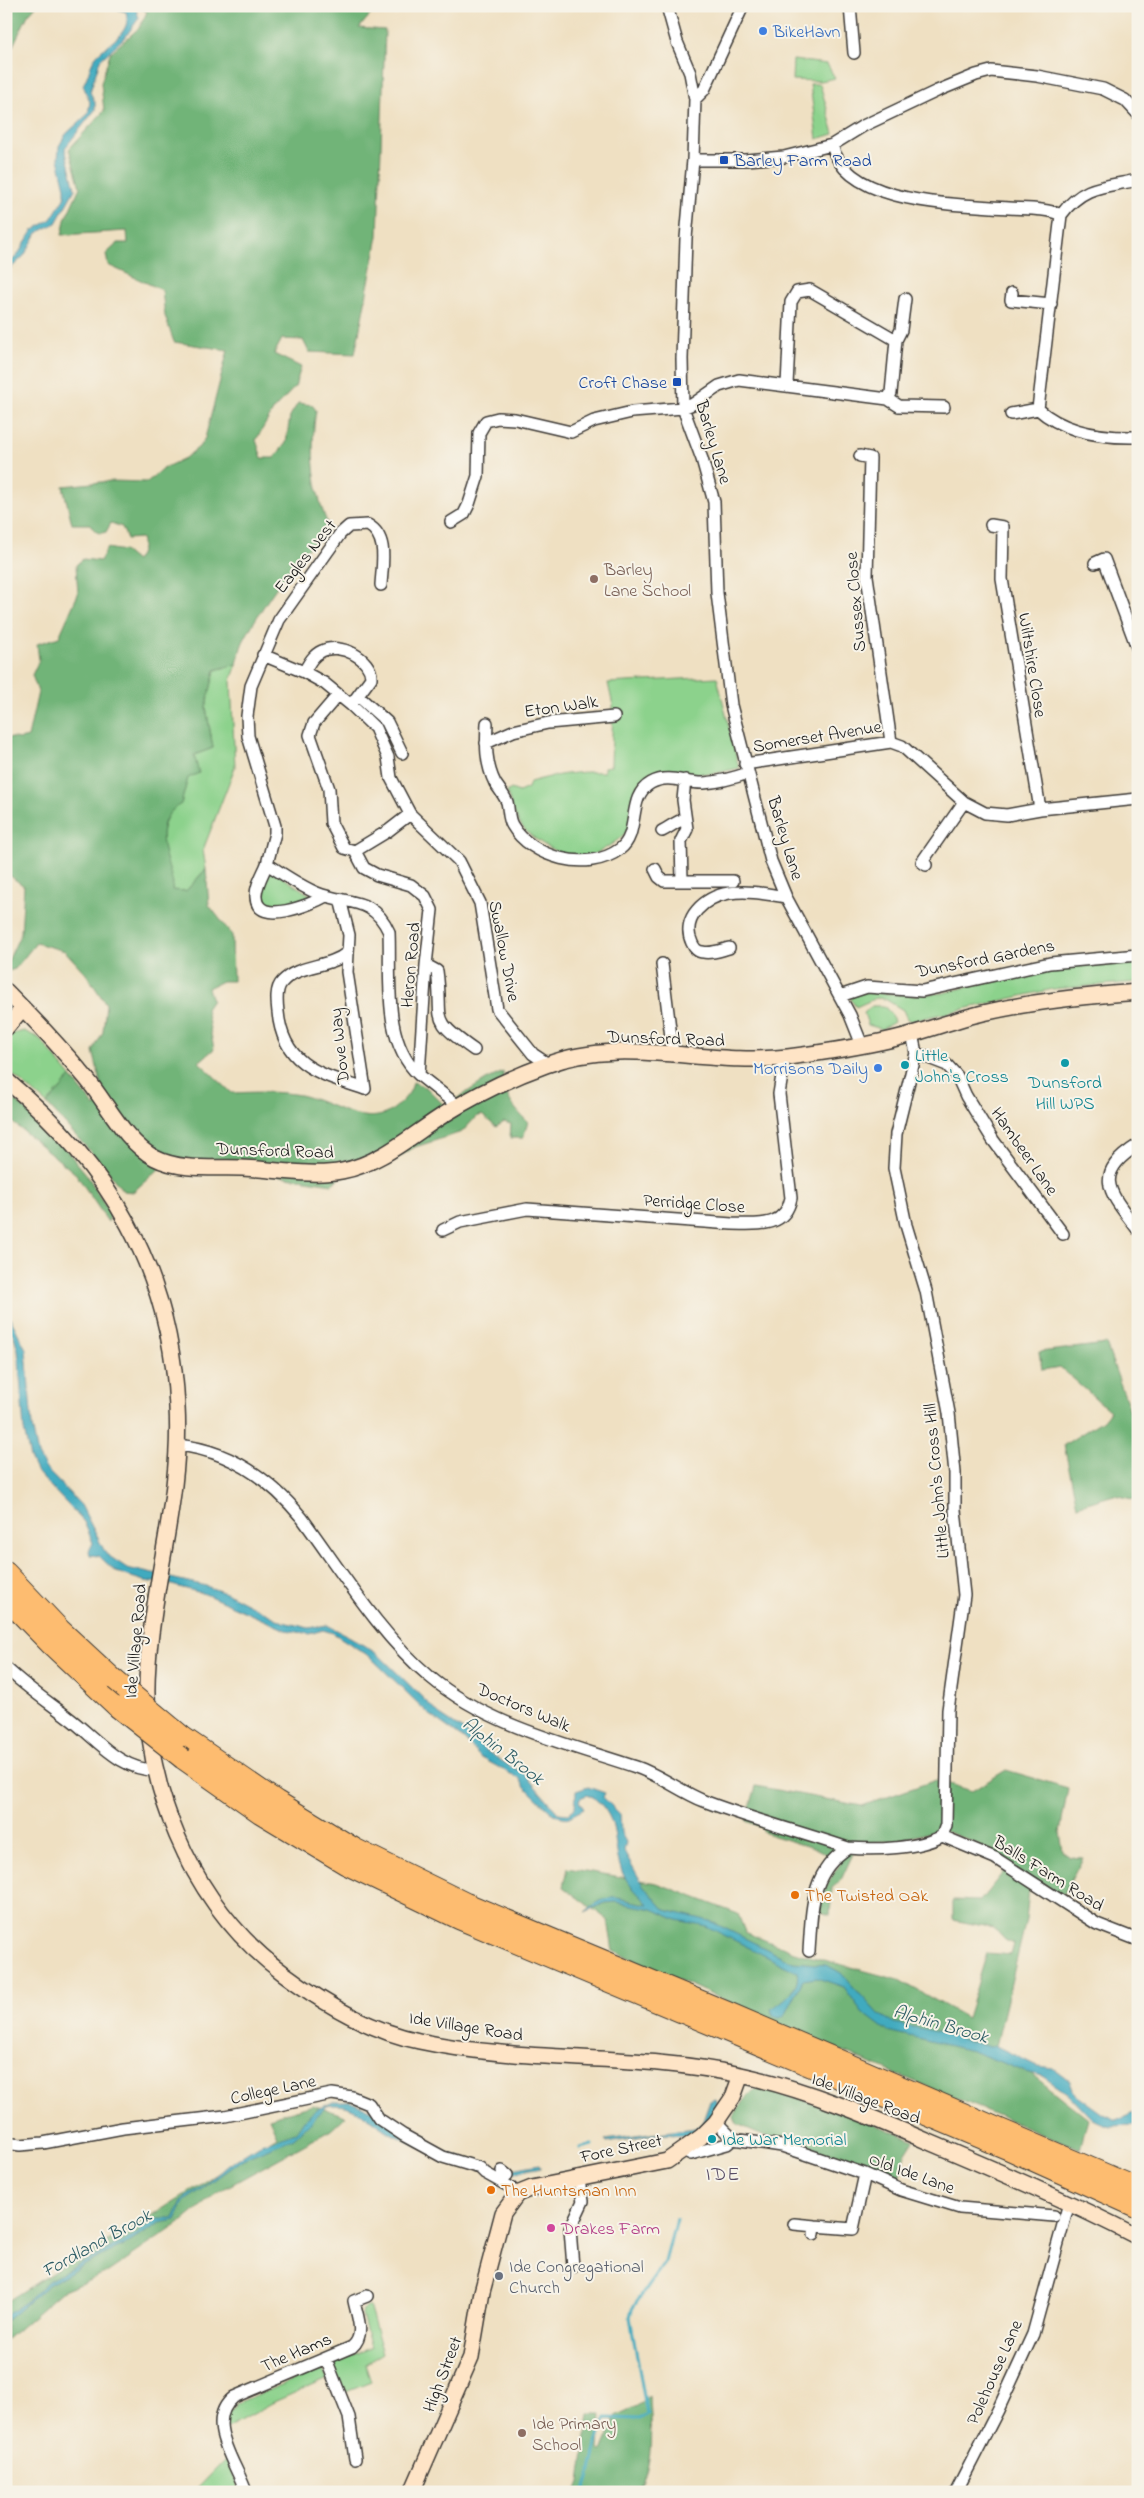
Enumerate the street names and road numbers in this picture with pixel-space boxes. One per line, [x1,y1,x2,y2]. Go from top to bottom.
street label: Barley Lane [687,397,737,489]
street label: Eagles Nest [269,514,345,601]
street label: Sussex Close [840,550,874,653]
street label: Wiltshire Close [1010,611,1052,720]
street label: Eton Walk [523,690,600,726]
street label: Somerset Avenue [751,715,885,761]
street label: Barley Lane [759,793,809,885]
street label: Swallow Drive [481,899,526,1005]
street label: Heron Road [395,921,429,1009]
street label: Dunsford Gardens [913,934,1057,986]
street label: Dove Way [324,1006,358,1086]
street label: Dunsford Road [606,1025,725,1055]
street label: Hambeer Lane [983,1102,1064,1203]
street label: Dunsford Road [215,1137,334,1167]
street label: Perridge Close [642,1188,747,1223]
street label: Little John's Cross Hill [918,1402,958,1559]
street label: Ide Village Road [119,1583,156,1700]
street label: Doctors Walk [471,1677,574,1740]
street label: Balls Farm Road [987,1830,1108,1919]
street label: Ide Village Road [407,2006,525,2051]
street label: Ide Village Road [807,2067,924,2134]
street label: College Lane [228,2069,320,2114]
street label: Fore Street [577,2129,665,2172]
street label: Old Ide Lane [865,2147,959,2203]
street label: Polehouse Lane [961,2315,1031,2429]
street label: The Hams [257,2327,336,2380]
street label: High Street [417,2333,471,2417]

